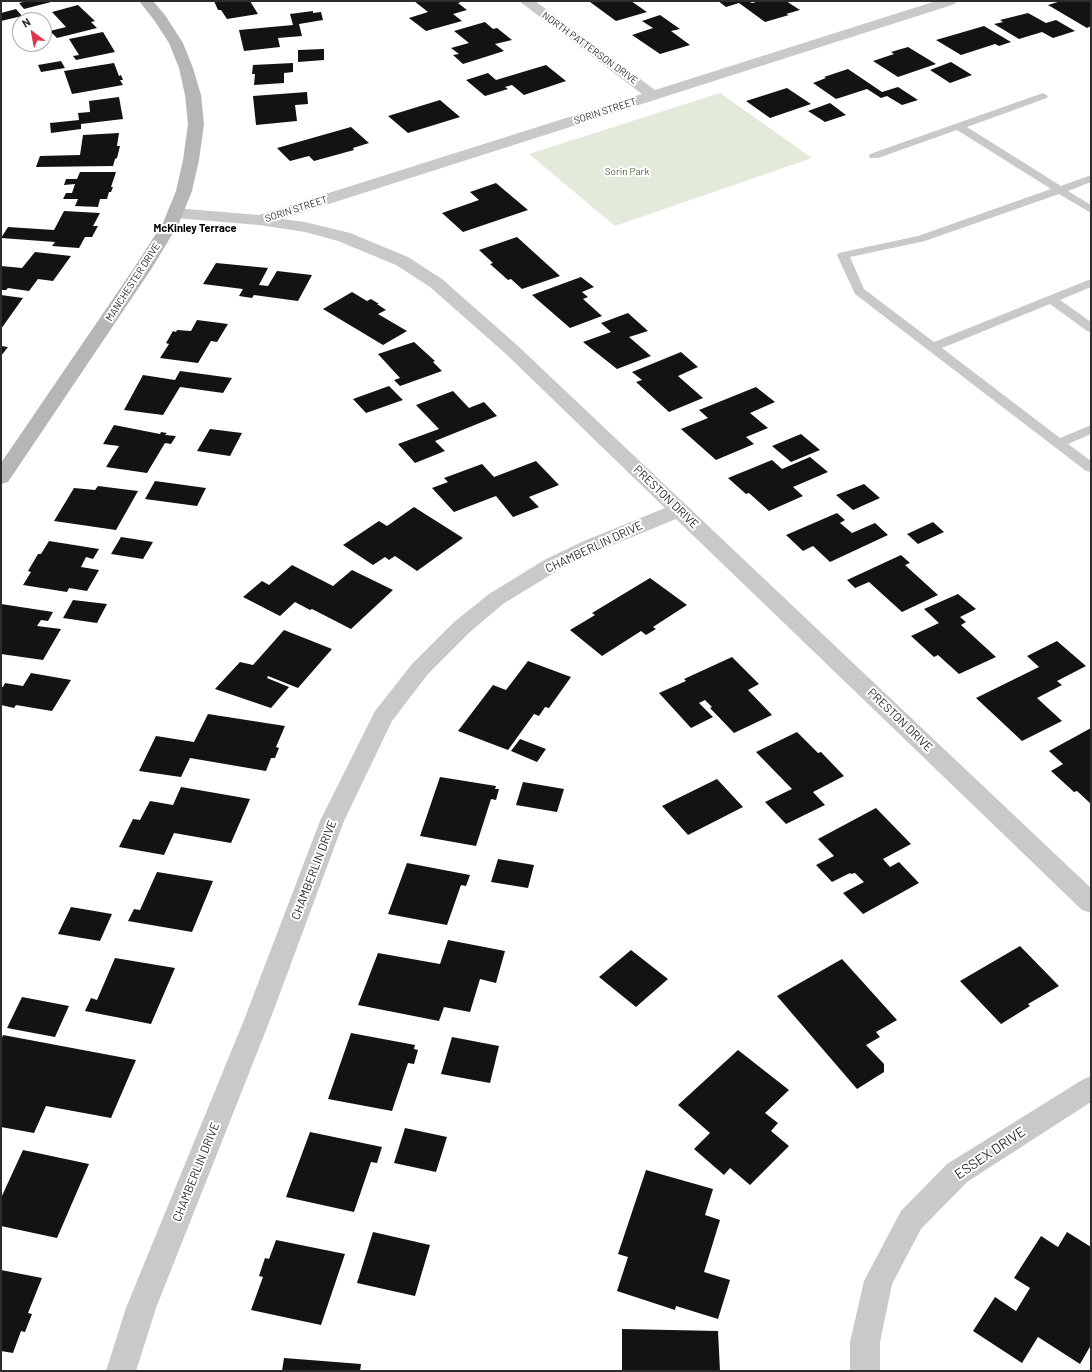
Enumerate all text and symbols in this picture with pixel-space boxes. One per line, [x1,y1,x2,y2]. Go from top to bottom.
street label: NORTH PATTERSON DRIVE [540,9,640,87]
north arrow [12,12,52,52]
text: N [19,15,32,30]
street label: SORIN STREET [572,95,638,127]
park label: Sorin Park [605,166,649,178]
street label: SORIN STREET [263,193,329,225]
district label: McKinley Terrace [153,221,237,235]
street label: MANCHESTER DRIVE [103,241,163,323]
street label: PRESTON DRIVE [631,462,701,532]
street label: CHAMBERLIN DRIVE [543,518,645,576]
street label: PRESTON DRIVE [865,685,935,755]
street label: CHAMBERLIN DRIVE [288,818,340,922]
street label: CHAMBERLIN DRIVE [170,1120,222,1224]
street label: ESSEX DRIVE [951,1123,1029,1183]

